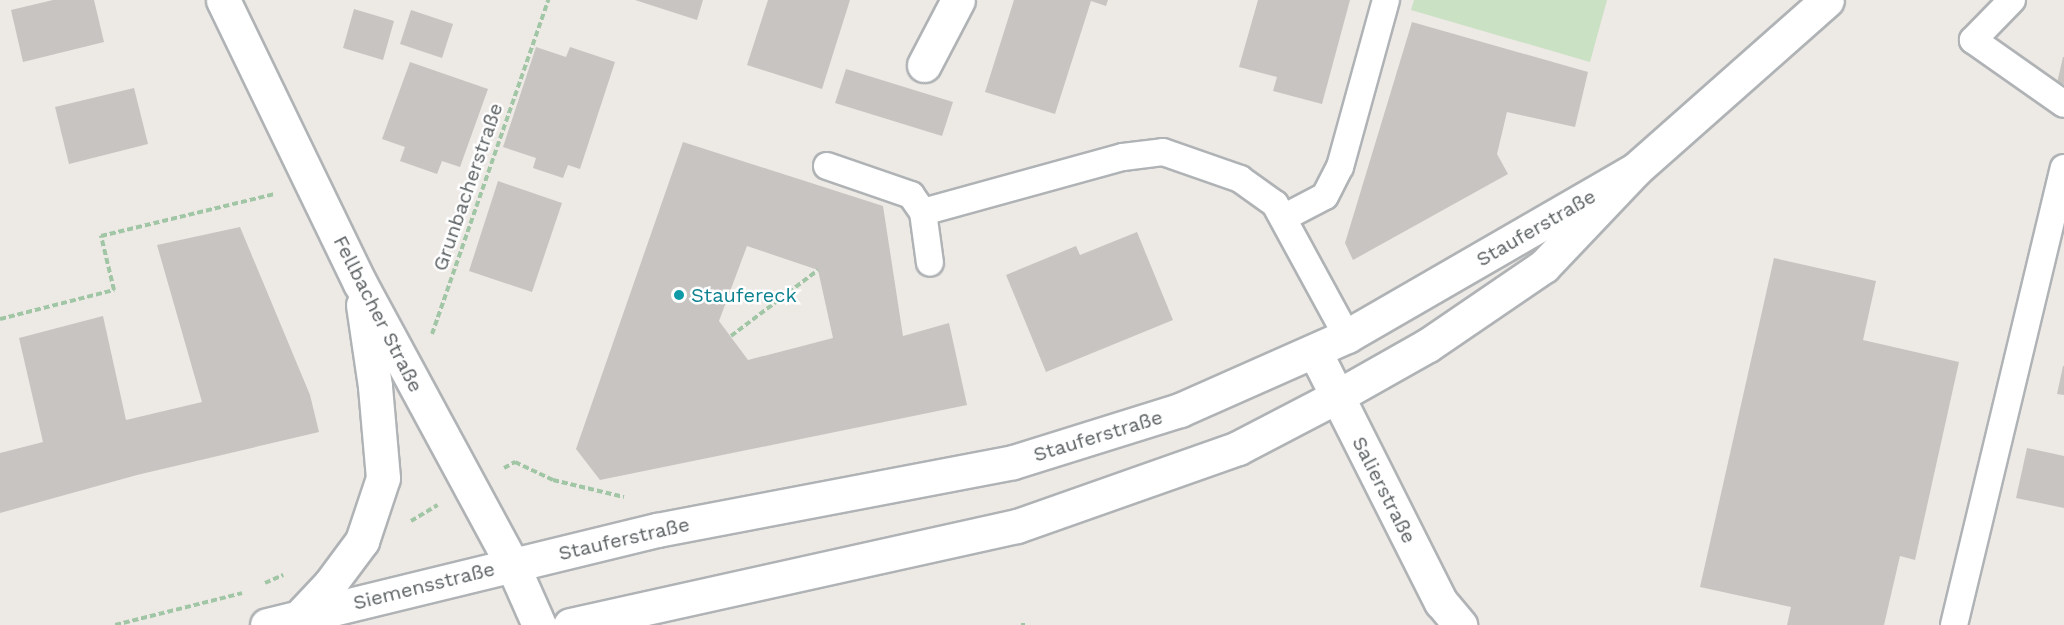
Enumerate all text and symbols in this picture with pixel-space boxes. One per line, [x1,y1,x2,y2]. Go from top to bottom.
street label: Grunbacherstraße [428,100,508,274]
street label: Stauferstraße [1472,184,1600,272]
street label: Fellbacher Straße [328,231,428,397]
place label: Staufereck [691,283,797,307]
marker: Staufereck [672,288,686,302]
street label: Stauferstraße [1031,405,1165,467]
street label: Salierstraße [1347,433,1421,547]
street label: Stauferstraße [556,512,692,566]
street label: Siemensstraße [351,557,497,615]

